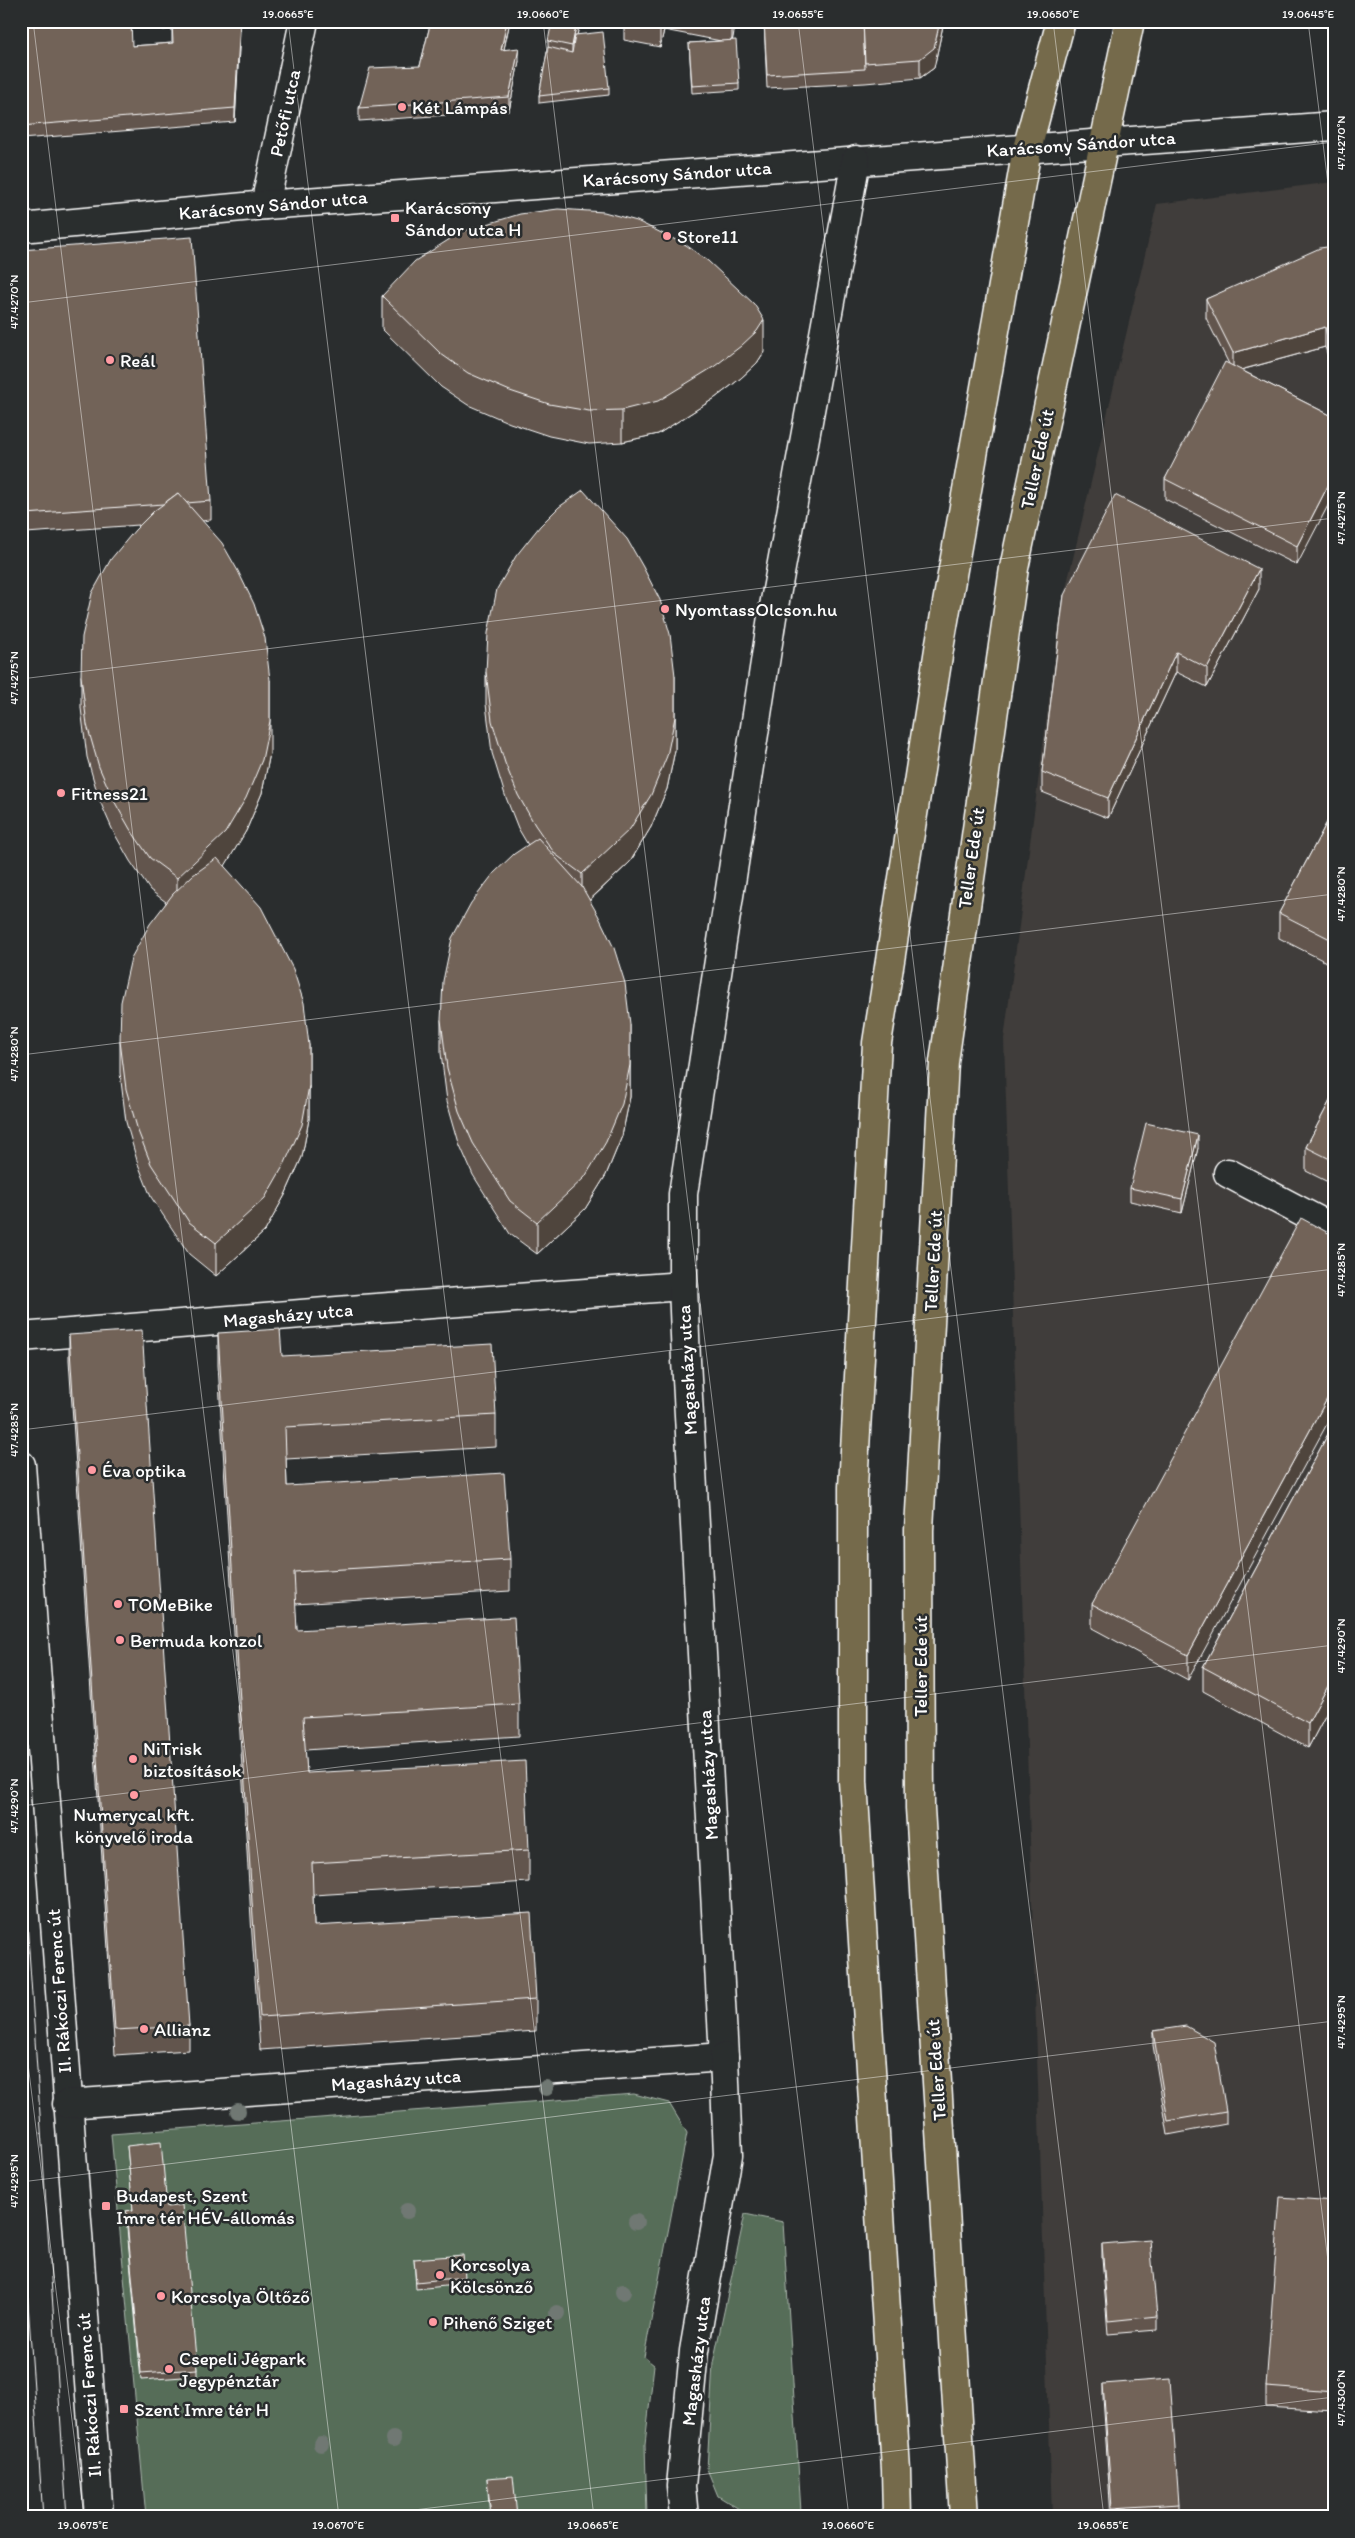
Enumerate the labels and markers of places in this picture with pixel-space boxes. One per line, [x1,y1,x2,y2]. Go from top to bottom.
place label: Két Lámpás [412,96,508,119]
marker: Két Lámpás [396,101,408,113]
place label: Karácsony Sándor utca H [405,196,521,241]
marker: Karácsony Sándor utca H [389,212,401,224]
place label: Store11 [677,225,739,248]
marker: Store11 [661,230,673,242]
place label: Reál [120,349,156,372]
marker: Reál [104,354,116,366]
place label: NyomtassOlcson.hu [675,598,837,621]
marker: NyomtassOlcson.hu [659,603,671,615]
place label: Fitness21 [71,782,148,805]
marker: Fitness21 [55,787,67,799]
place label: Éva optika [102,1459,186,1482]
marker: Éva optika [86,1464,98,1476]
place label: TOMeBike [128,1593,213,1616]
marker: TOMeBike [112,1598,124,1610]
place label: Bermuda konzol [130,1629,263,1652]
marker: Bermuda konzol [114,1634,126,1646]
place label: NiTrisk biztosítások [143,1737,242,1782]
marker: NiTrisk biztosítások [127,1753,139,1765]
marker: Numerycal kft. könyvelő iroda [128,1789,140,1801]
place label: Numerycal kft. könyvelő iroda [73,1803,195,1848]
place label: Allianz [154,2018,211,2041]
marker: Allianz [138,2023,150,2035]
place label: Budapest, Szent Imre tér HÉV-állomás [116,2184,295,2229]
marker: Budapest, Szent Imre tér HÉV-állomás [100,2200,112,2212]
place label: Korcsolya Kölcsönző [450,2253,533,2298]
marker: Korcsolya Kölcsönző [434,2269,446,2281]
place label: Korcsolya Öltőző [171,2285,310,2308]
marker: Korcsolya Öltőző [155,2290,167,2302]
place label: Pihenő Sziget [443,2311,552,2334]
marker: Pihenő Sziget [427,2316,439,2328]
place label: Csepeli Jégpark Jegypénztár [179,2347,306,2392]
marker: Csepeli Jégpark Jegypénztár [163,2363,175,2375]
place label: Szent Imre tér H [134,2398,269,2421]
marker: Szent Imre tér H [118,2403,130,2415]

